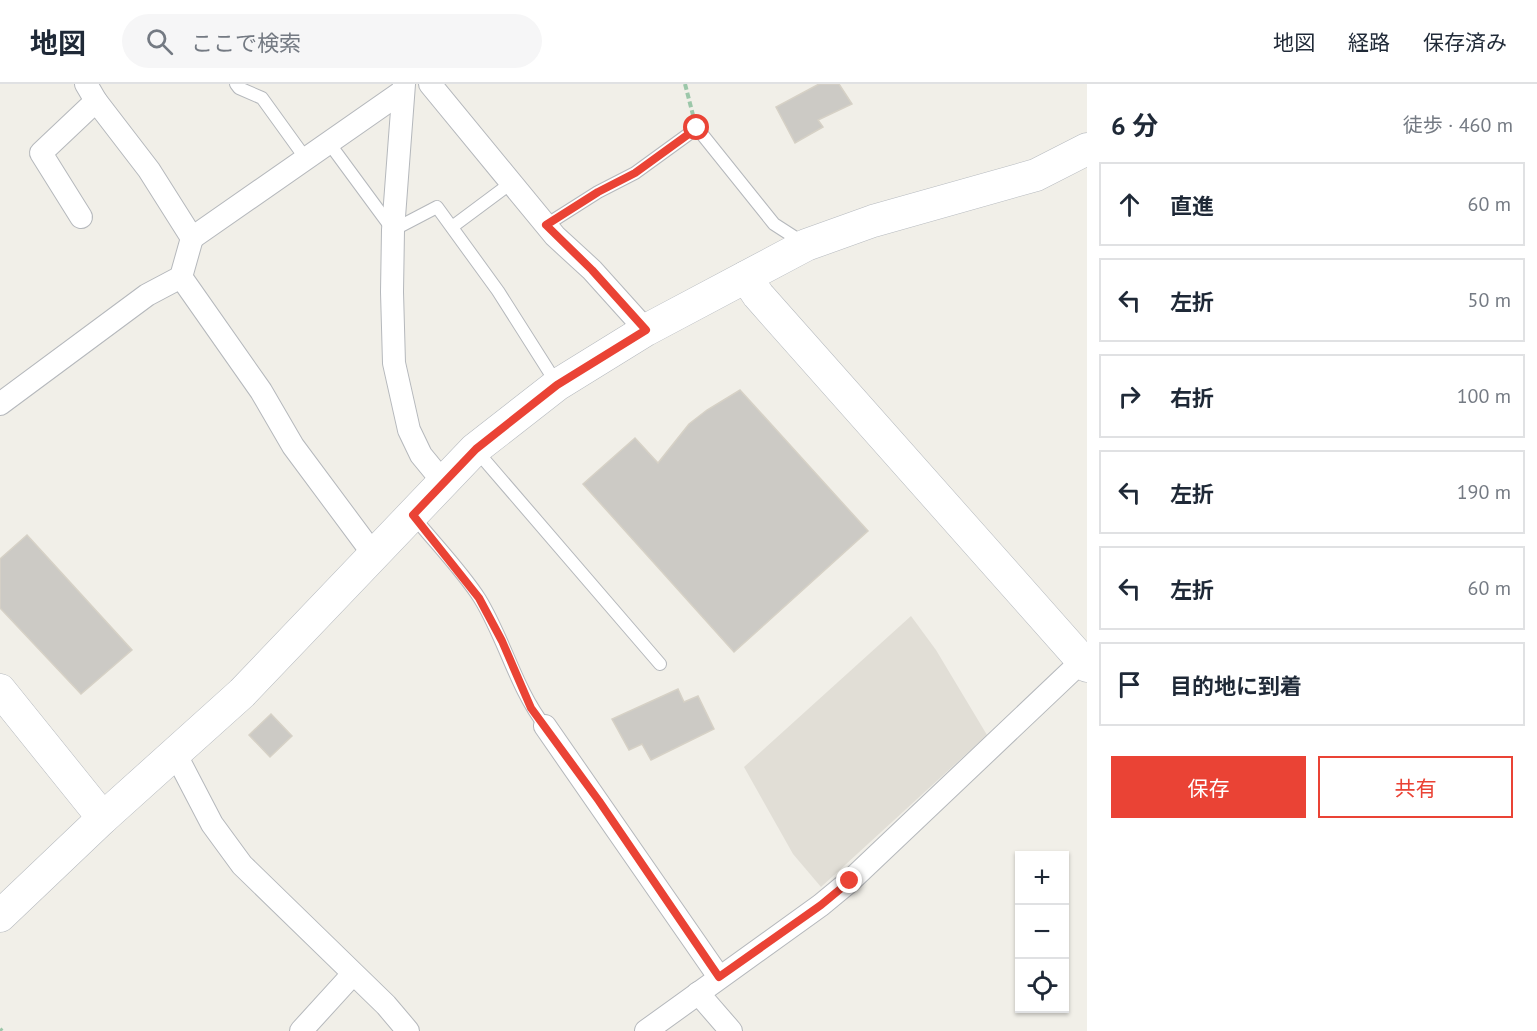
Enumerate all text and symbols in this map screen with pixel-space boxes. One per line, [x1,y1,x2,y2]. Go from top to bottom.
search box [122,14,542,68]
text: 地図 [30,24,86,61]
icon: search [143,25,176,58]
text: ここで検索 [191,29,301,57]
text: 地図 [1273,29,1315,56]
text: 経路 [1348,29,1390,56]
text: 保存済み [1423,29,1507,56]
text: 6 分 [1111,109,1158,142]
text: 徒歩 · 460 m [1403,112,1513,138]
route start [683,114,709,140]
icon: ahead [1113,188,1146,221]
text: 60 m [1468,191,1511,217]
text: 直進 [1170,192,1214,220]
icon: left [1113,284,1146,317]
text: 50 m [1468,287,1511,313]
text: 左折 [1170,288,1214,316]
icon: right [1113,380,1146,413]
text: 100 m [1457,383,1511,409]
text: 右折 [1170,384,1214,412]
icon: left [1113,476,1146,509]
text: 190 m [1457,479,1511,505]
text: 左折 [1170,480,1214,508]
icon: left [1113,572,1146,605]
text: 60 m [1468,575,1511,601]
text: 左折 [1170,576,1214,604]
icon: arrive [1113,668,1146,701]
text: 目的地に到着 [1170,672,1302,700]
button: 保存 [1111,756,1306,818]
button: 共有 [1318,756,1513,818]
map controls [1015,851,1069,1013]
button: + [1015,851,1069,905]
route end [836,867,862,893]
button: − [1015,905,1069,959]
button: locate [1015,959,1069,1013]

